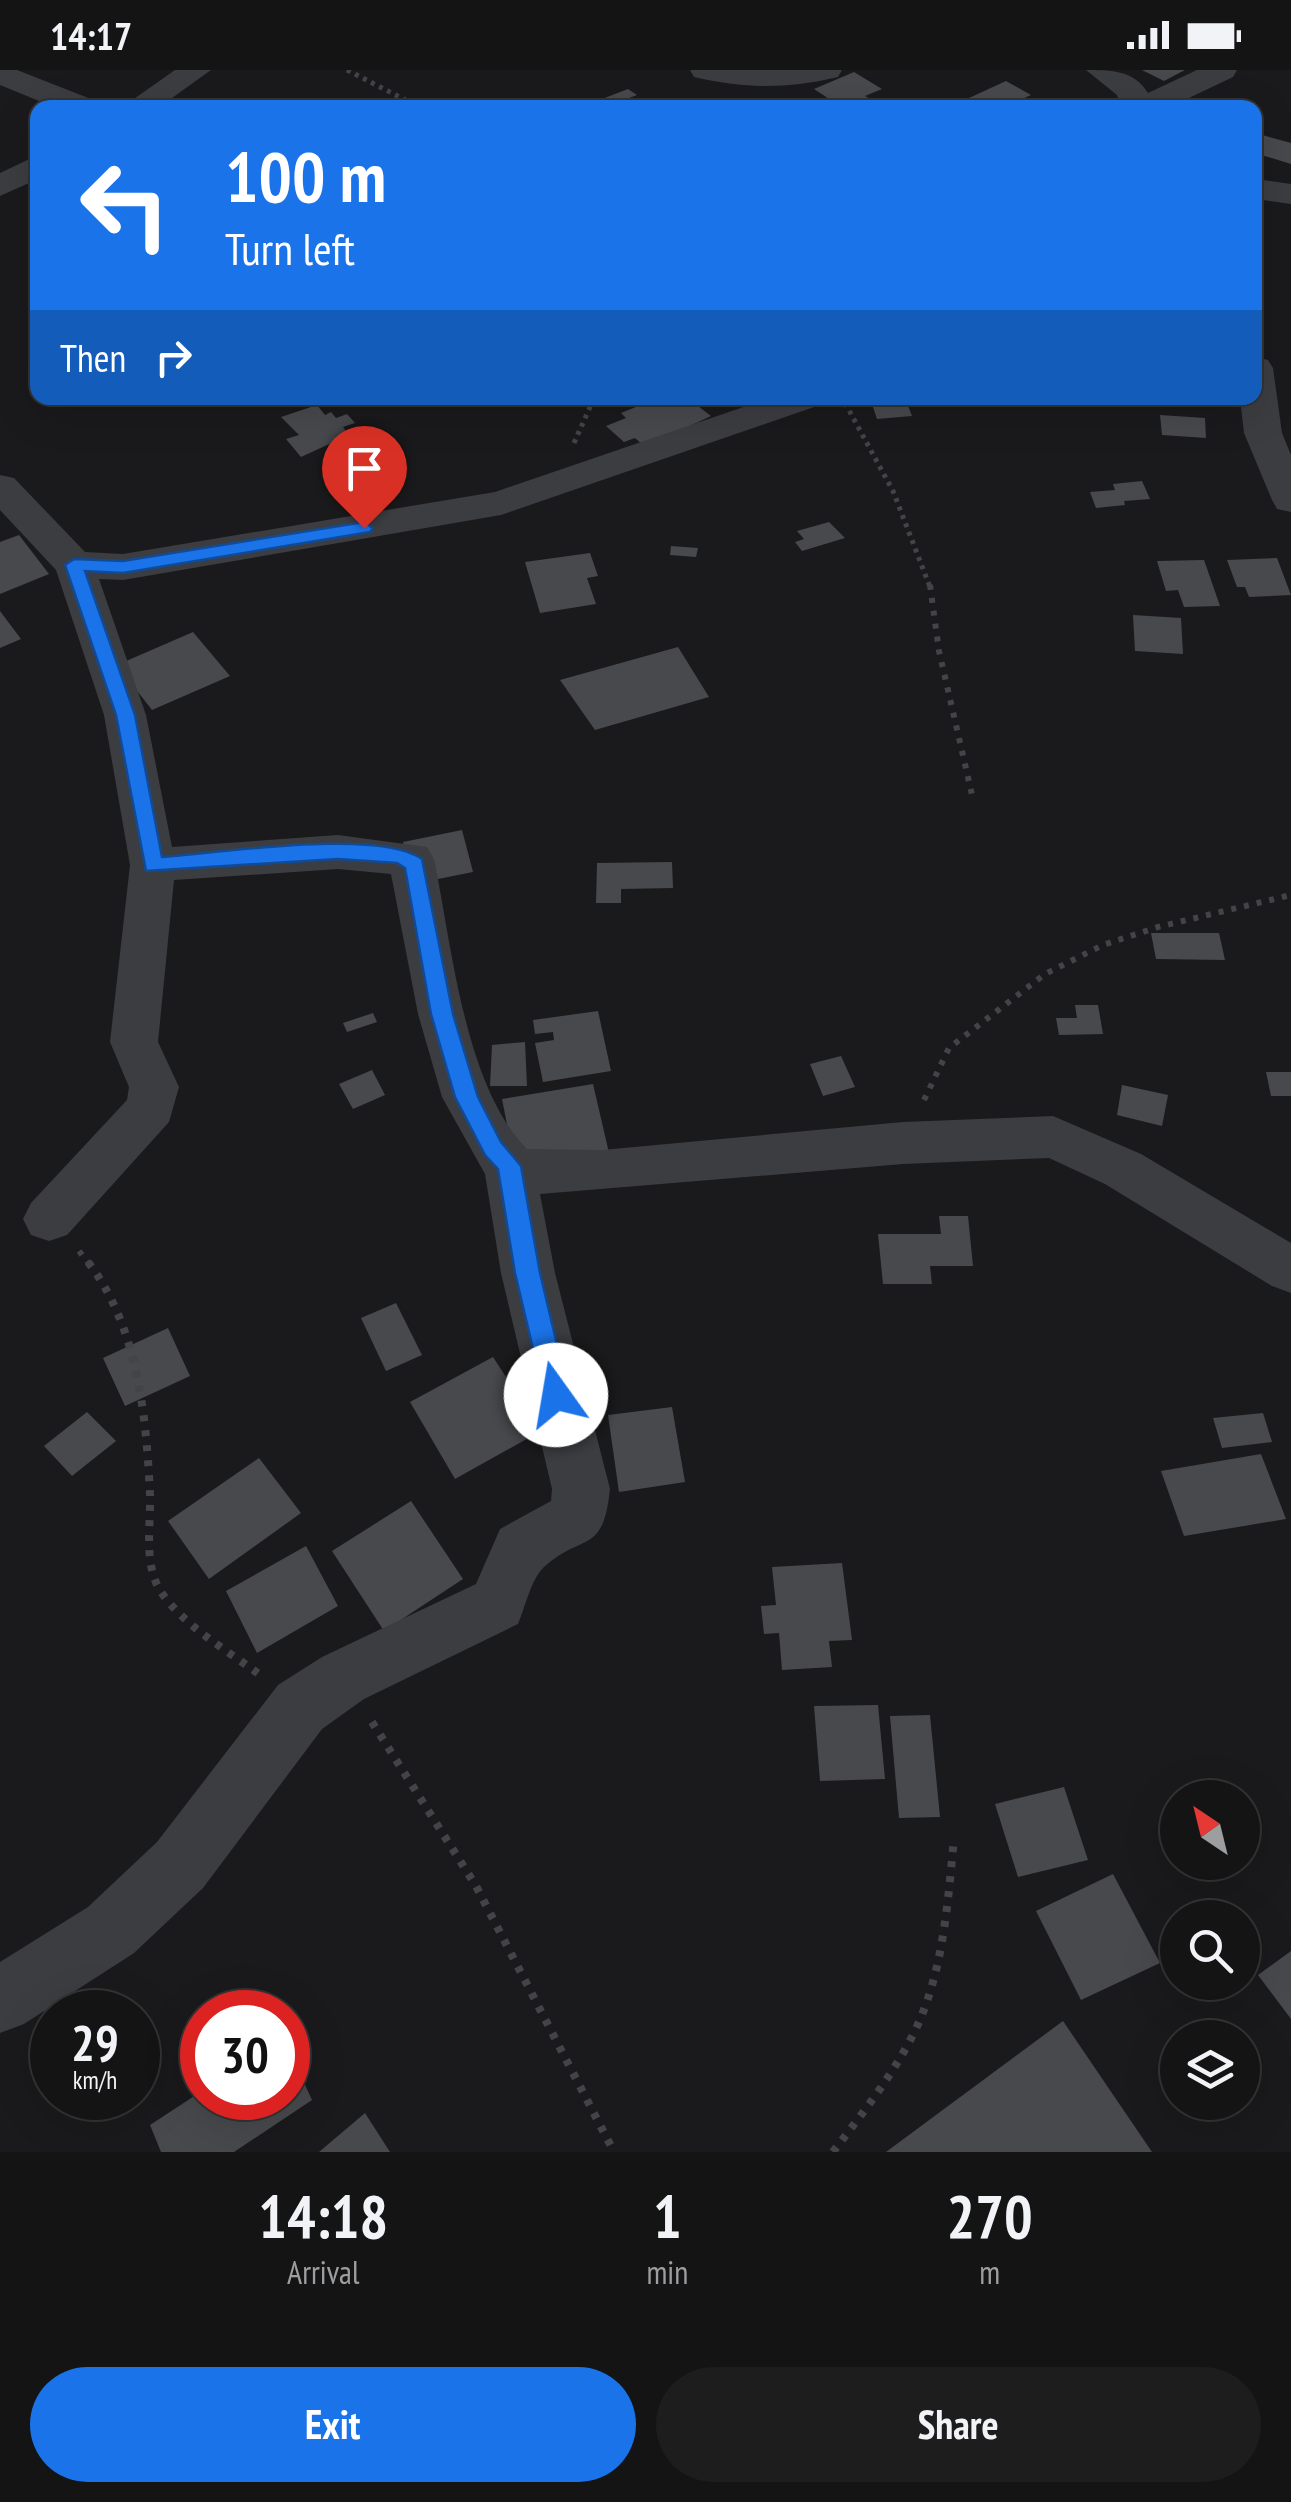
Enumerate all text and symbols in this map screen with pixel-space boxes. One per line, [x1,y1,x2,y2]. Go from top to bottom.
text: 14:17 [50,11,132,60]
text: 100 m [225,131,386,221]
icon: left [60,140,190,270]
text: Turn left [225,219,355,277]
icon: right [146,330,201,385]
text: Then [60,333,126,382]
pin [322,426,407,529]
icon: arrive [337,441,392,496]
position arrow [504,1343,608,1447]
north arrow [1160,1780,1260,1880]
map controls [1160,1780,1260,2120]
button: search [1160,1900,1260,2000]
speed limit sign: 30 [180,1990,310,2120]
text: 29 [71,2010,119,2075]
button: layers [1160,2020,1260,2120]
text: km/h [73,2064,117,2096]
text: 14:18 [258,2177,388,2255]
text: 1 [653,2177,682,2255]
text: 270 [947,2177,1033,2255]
text: Arrival [287,2251,359,2293]
text: min [646,2251,688,2293]
text: m [979,2251,1000,2293]
button: Exit [30,2367,636,2482]
button: Share [656,2367,1261,2482]

